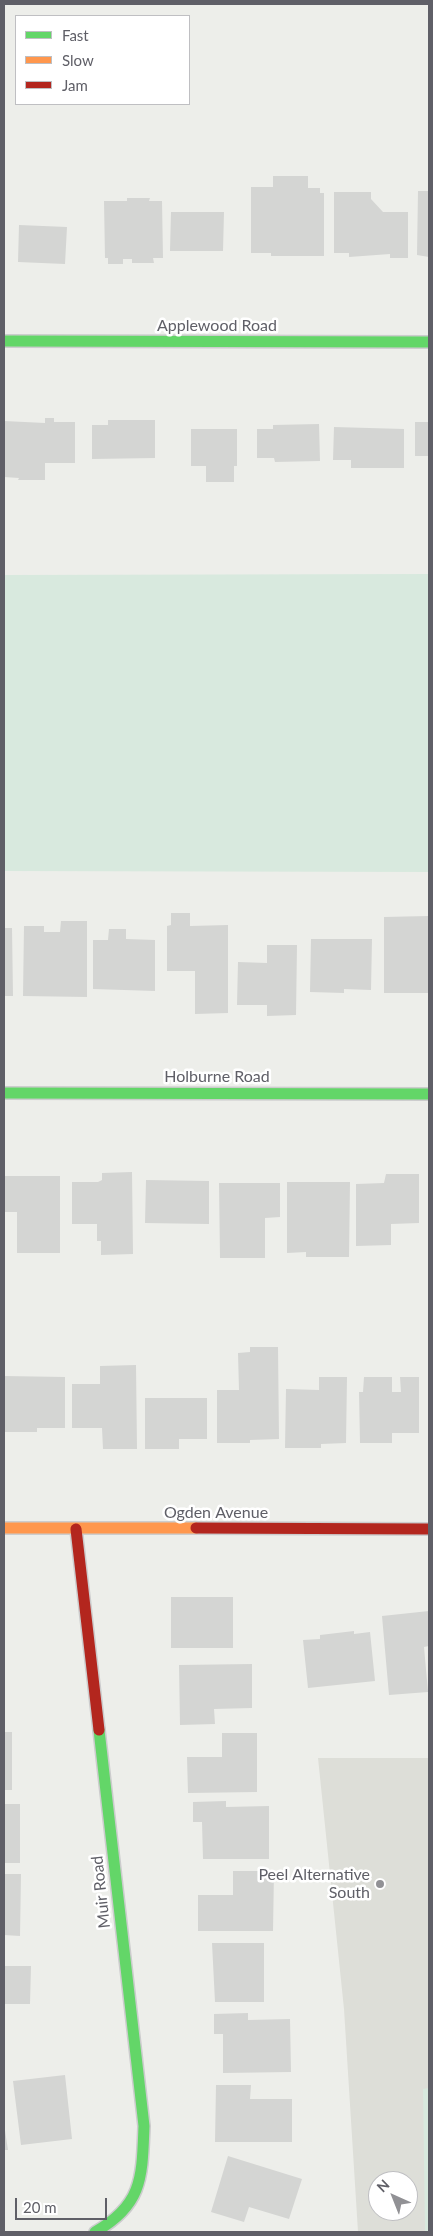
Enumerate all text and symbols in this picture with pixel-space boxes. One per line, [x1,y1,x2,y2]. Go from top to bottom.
legend [15,15,190,105]
text: Fast [62,26,89,44]
text: Slow [62,51,94,69]
text: Jam [62,76,88,94]
street label: Applewood Road [157,316,277,336]
street label: Holburne Road [164,1067,270,1087]
street label: Ogden Avenue [164,1503,268,1523]
street label: Muir Road [88,1855,114,1929]
place label: Peel Alternative South [258,1865,370,1903]
marker: Peel Alternative South [374,1878,386,1890]
north arrow [368,2171,418,2221]
text: N [373,2176,393,2195]
scale bar [18,2188,110,2220]
text: 20 m [23,2198,57,2216]

